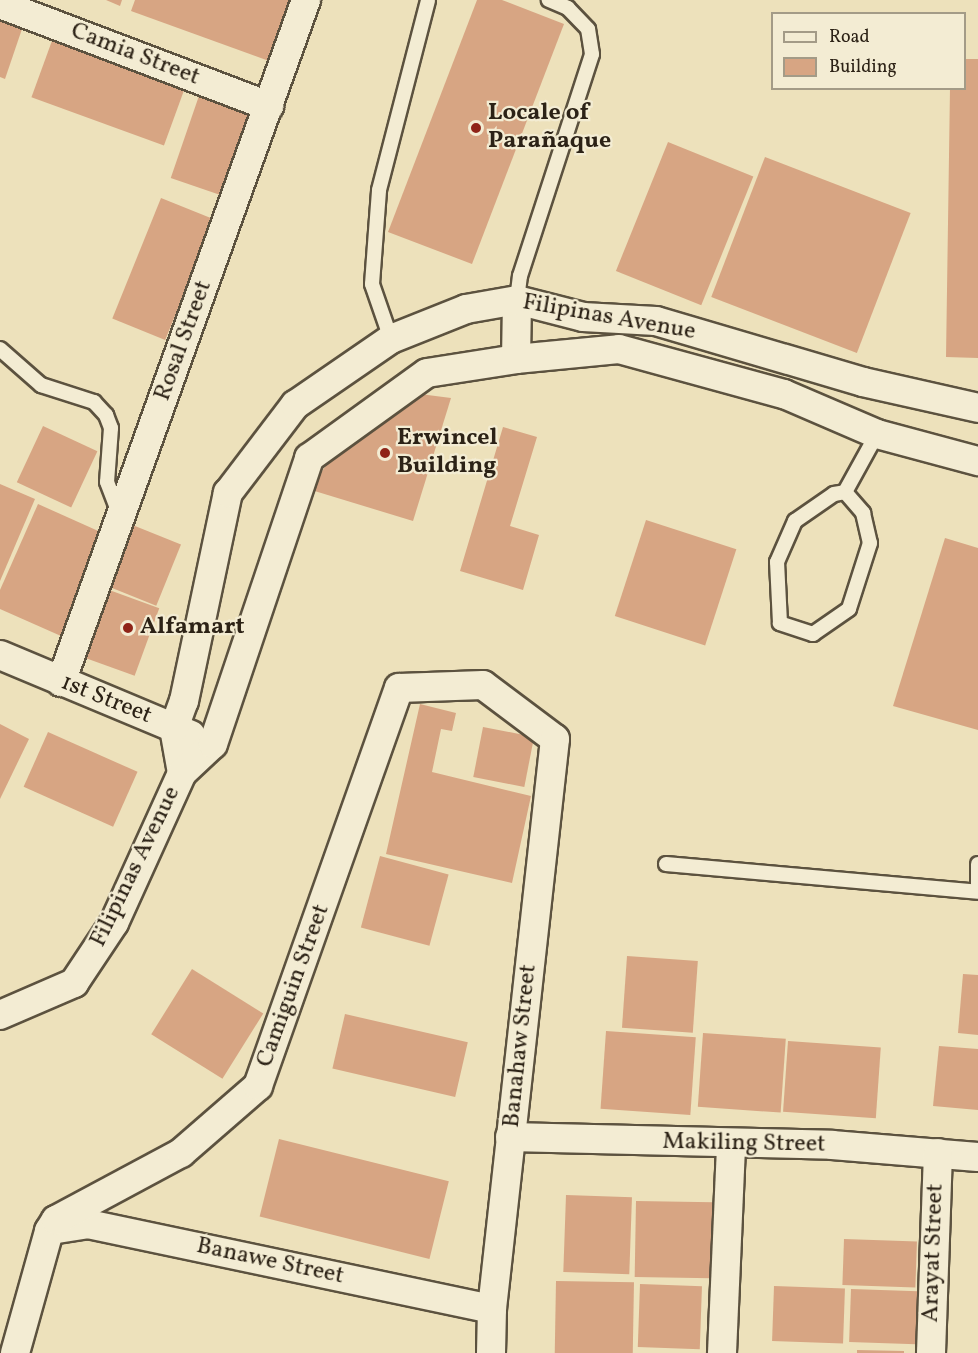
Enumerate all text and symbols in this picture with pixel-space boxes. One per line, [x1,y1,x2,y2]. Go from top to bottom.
legend [771,12,966,90]
street label: Camia Street [66,17,204,93]
text: Road [829,25,870,50]
text: Building [829,55,897,80]
place label: Locale of Parañaque [488,100,611,156]
marker: Locale of Parañaque [469,121,483,135]
street label: Rosal Street [149,277,219,405]
street label: Filipinas Avenue [520,289,698,347]
place label: Erwincel Building [397,425,498,481]
marker: Erwincel Building [378,446,392,460]
place label: Alfamart [140,614,244,642]
marker: Alfamart [121,621,135,635]
street label: 1st Street [56,669,156,731]
street label: Filipinas Avenue [85,782,187,952]
street label: Camiguin Street [251,901,337,1071]
street label: Banahaw Street [498,962,544,1130]
street label: Makiling Street [662,1128,826,1160]
street label: Arayat Street [917,1183,951,1323]
street label: Banawe Street [194,1232,346,1292]

